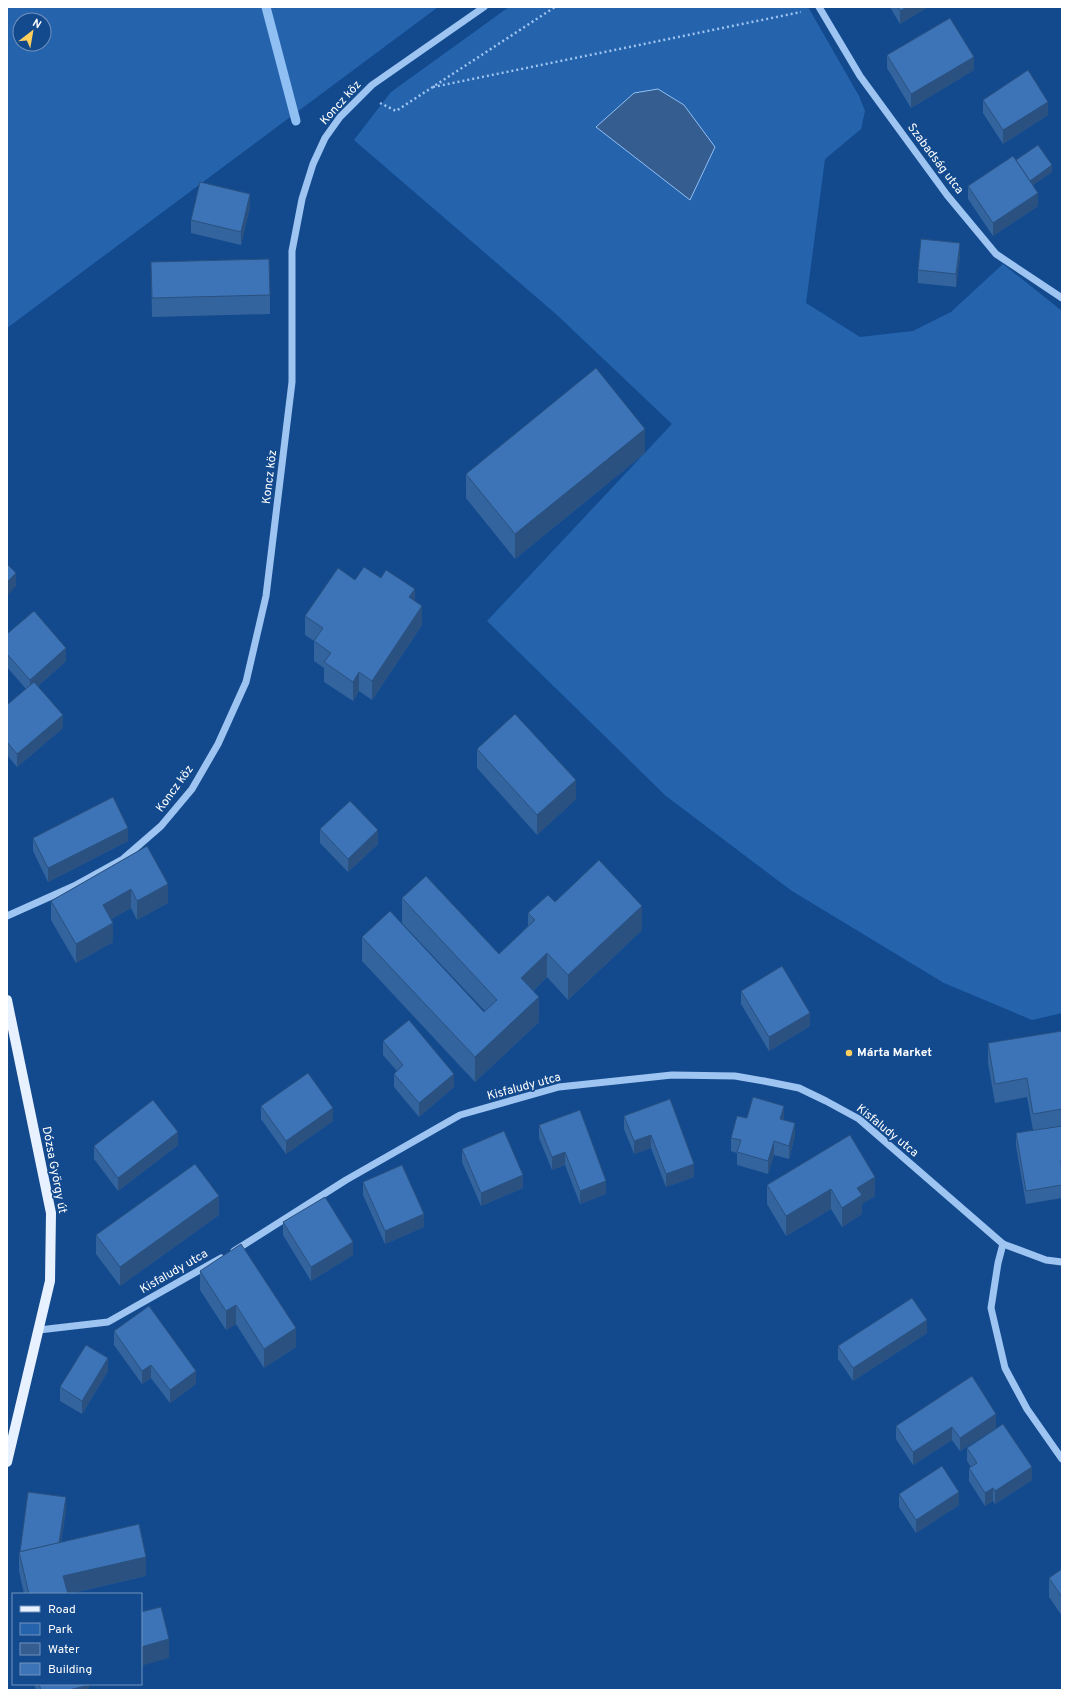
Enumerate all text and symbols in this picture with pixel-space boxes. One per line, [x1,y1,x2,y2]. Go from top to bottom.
north arrow [12,12,52,52]
text: N [30,16,44,32]
street label: Koncz köz [317,77,365,129]
street label: Szabadság utca [903,120,967,198]
street label: Koncz köz [259,449,281,505]
street label: Koncz köz [152,762,198,816]
place label: Márta Market [857,1045,932,1061]
marker: Márta Market [844,1048,854,1058]
street label: Kisfaludy utca [485,1069,563,1105]
street label: Kisfaludy utca [852,1101,922,1161]
street label: Dózsa György út [38,1125,70,1215]
street label: Kisfaludy utca [137,1246,211,1298]
legend [12,1593,142,1685]
text: Road [48,1602,76,1618]
text: Park [48,1622,73,1638]
text: Water [48,1642,80,1658]
text: Building [48,1662,92,1678]

